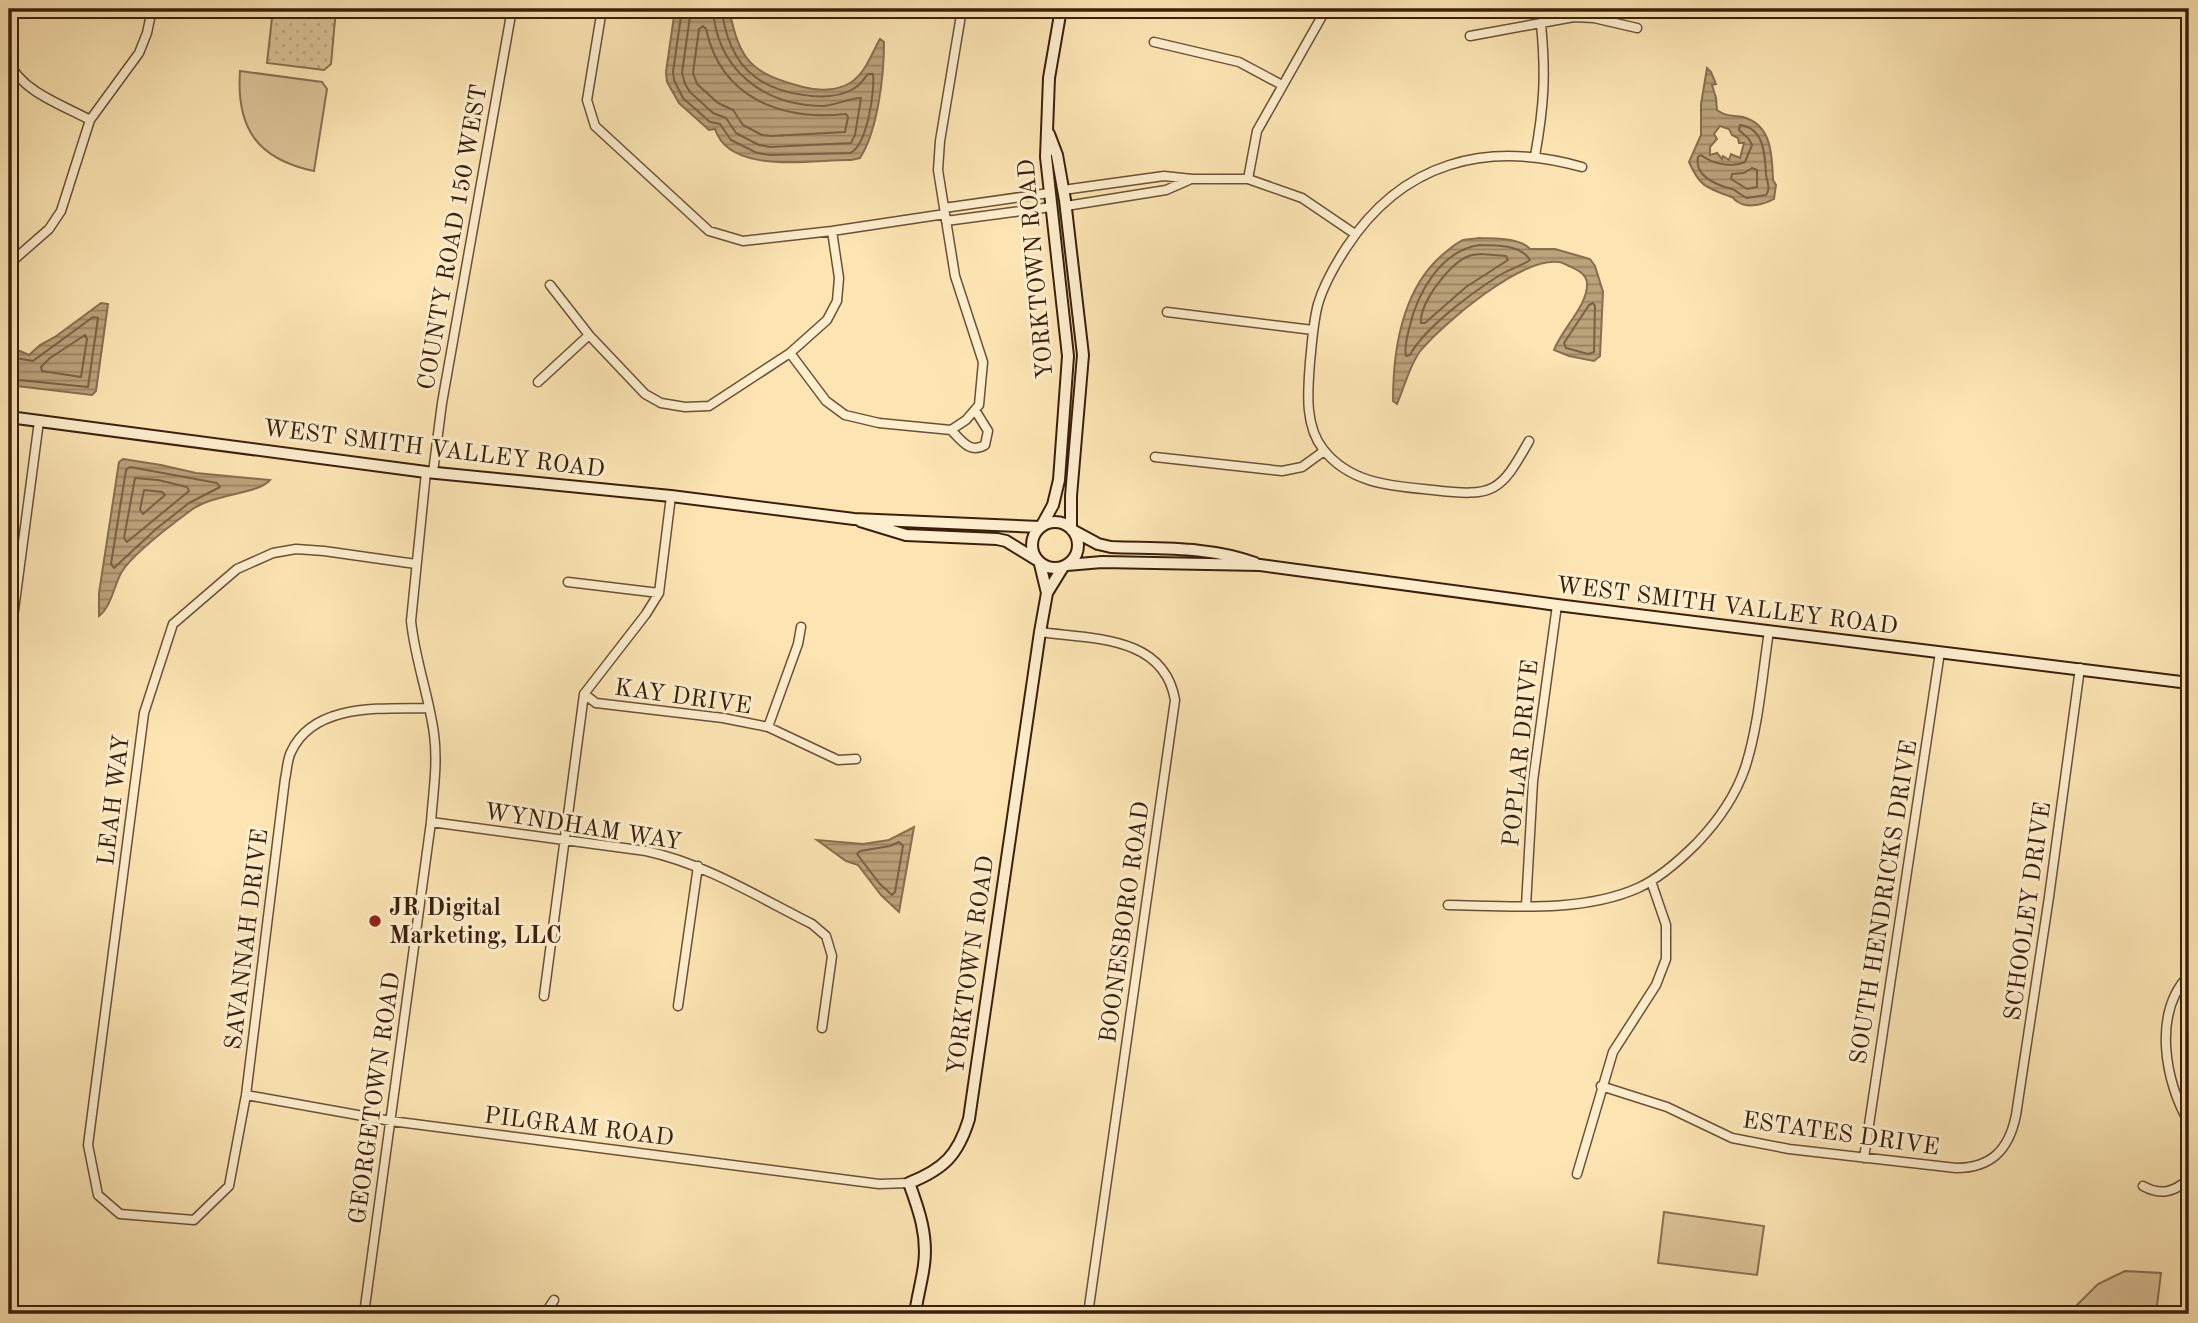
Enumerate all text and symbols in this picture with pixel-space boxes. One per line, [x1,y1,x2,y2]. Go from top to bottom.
street label: COUNTY ROAD 150 WEST [415,83,493,392]
street label: YORKTOWN ROAD [1015,158,1059,380]
street label: WEST SMITH VALLEY ROAD [262,417,606,483]
street label: WEST SMITH VALLEY ROAD [1555,574,1899,640]
street label: POPLAR DRIVE [1500,658,1544,848]
street label: KAY DRIVE [613,676,753,719]
street label: LEAH WAY [95,733,135,867]
street label: SOUTH HENDRICKS DRIVE [1847,738,1922,1066]
street label: BOONESBORO ROAD [1097,800,1155,1045]
street label: SCHOOLEY DRIVE [2002,800,2056,1022]
street label: WYNDHAM WAY [482,801,683,855]
street label: SAVANNAH DRIVE [223,827,273,1051]
street label: YORKTOWN ROAD [945,854,999,1076]
place label: JR Digital Marketing, LLC [389,897,562,949]
marker: JR Digital Marketing, LLC [367,913,383,929]
street label: GEORGETOWN ROAD [346,971,406,1226]
street label: PILGRAM ROAD [482,1104,675,1152]
street label: ESTATES DRIVE [1741,1109,1941,1161]

